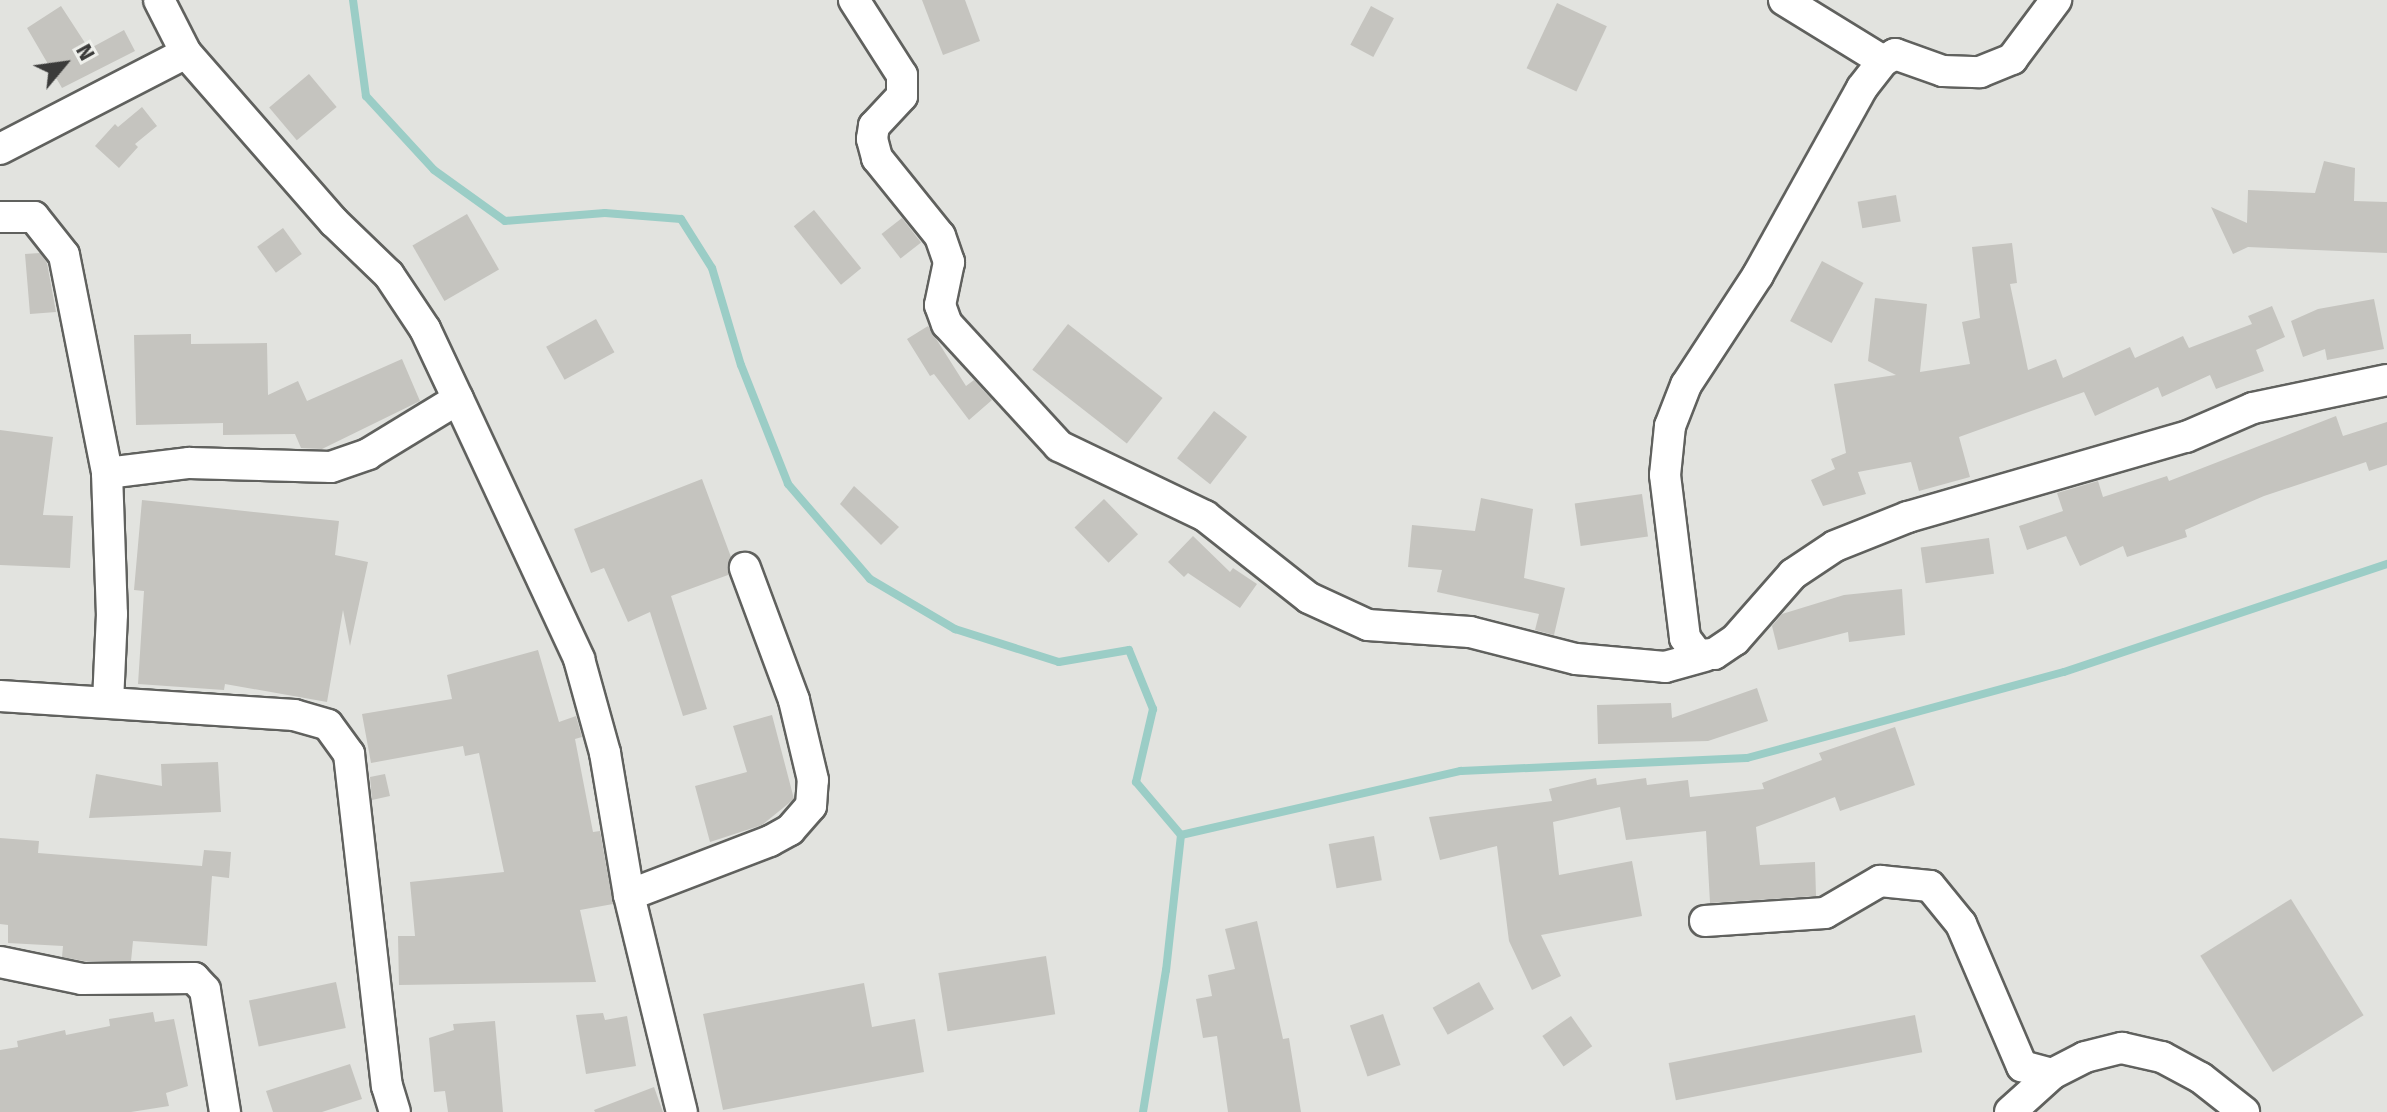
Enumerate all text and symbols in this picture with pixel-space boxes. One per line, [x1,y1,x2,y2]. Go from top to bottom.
north arrow [24,24,104,104]
text: N [70,39,101,65]

